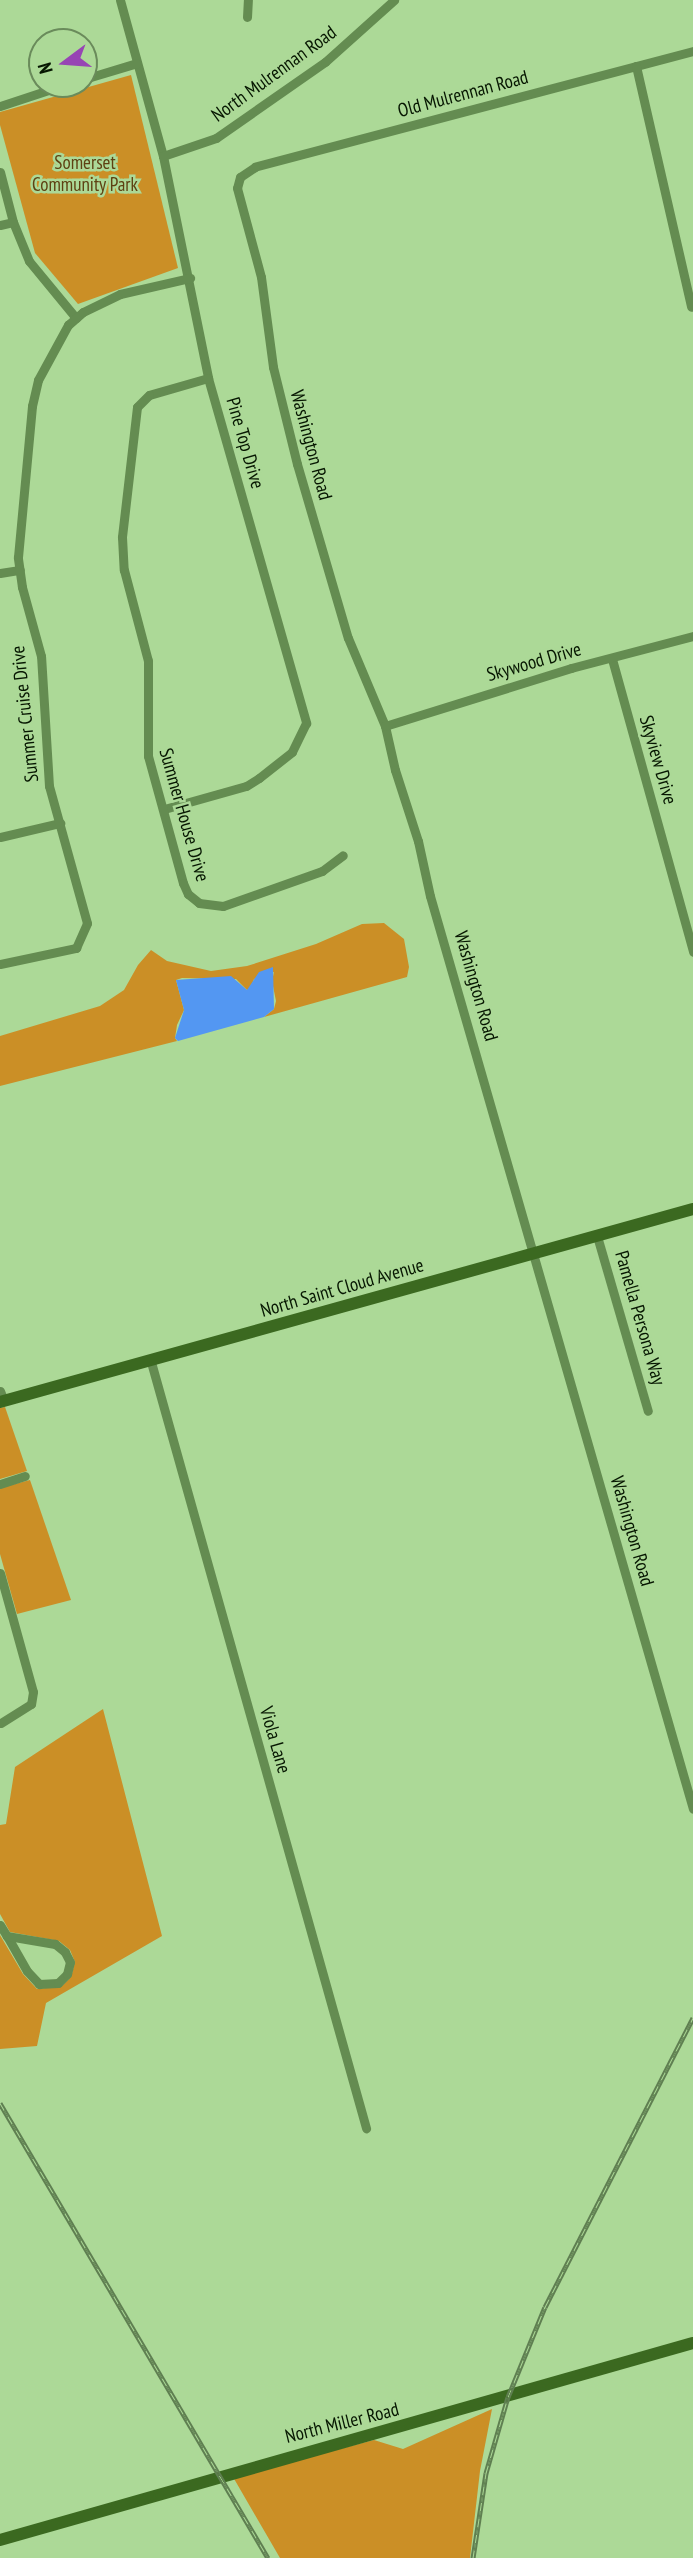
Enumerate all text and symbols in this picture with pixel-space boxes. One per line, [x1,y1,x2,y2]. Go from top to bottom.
street label: North Mulrennan Road [207,21,341,127]
north arrow [28,28,98,98]
text: N [32,60,58,76]
street label: Old Mulrennan Road [395,66,531,122]
park label: Somerset Community Park [32,152,138,196]
street label: Washington Road [285,387,337,503]
street label: Pine Top Drive [221,394,269,492]
street label: Skywood Drive [484,638,584,686]
street label: Summer Cruise Drive [6,645,44,783]
street label: Skyview Drive [634,713,682,807]
street label: Summer House Drive [154,746,214,884]
street label: Washington Road [449,928,503,1044]
street label: Pamella Persona Way [610,1248,670,1388]
street label: North Saint Cloud Avenue [258,1254,426,1322]
street label: Washington Road [605,1473,659,1589]
street label: Viola Lane [255,1704,295,1776]
street label: North Miller Road [283,2398,401,2448]

